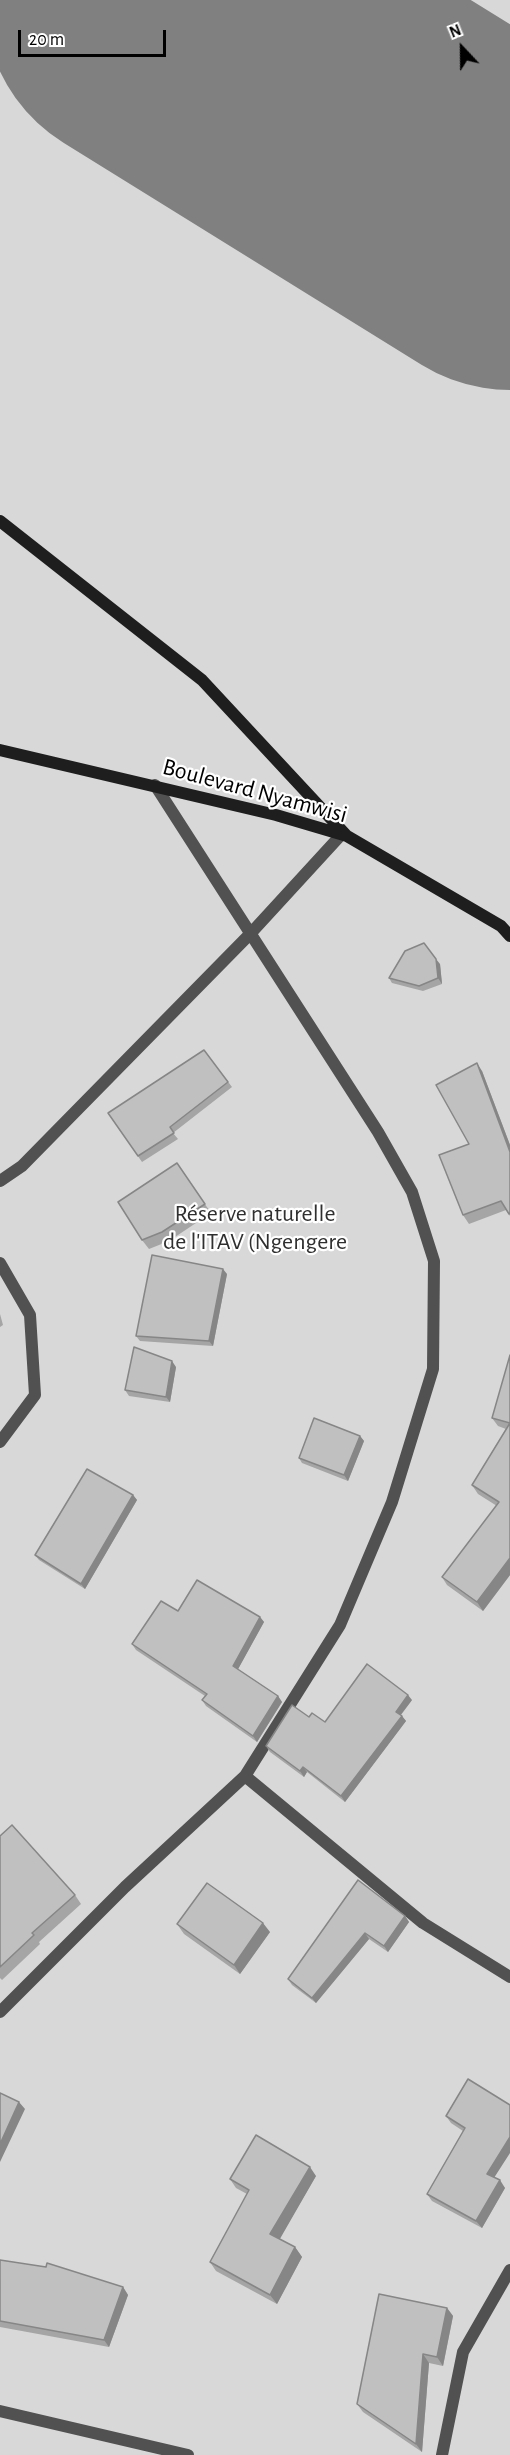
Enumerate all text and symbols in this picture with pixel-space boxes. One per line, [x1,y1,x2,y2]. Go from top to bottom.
scale bar [21,18,170,56]
north arrow [432,18,492,78]
text: N [447,22,463,41]
text: 20 m [29,31,64,49]
street label: Boulevard Nyamwisi [159,752,351,830]
park label: Réserve naturelle de l'ITAV (Ngengere [163,1200,347,1256]

